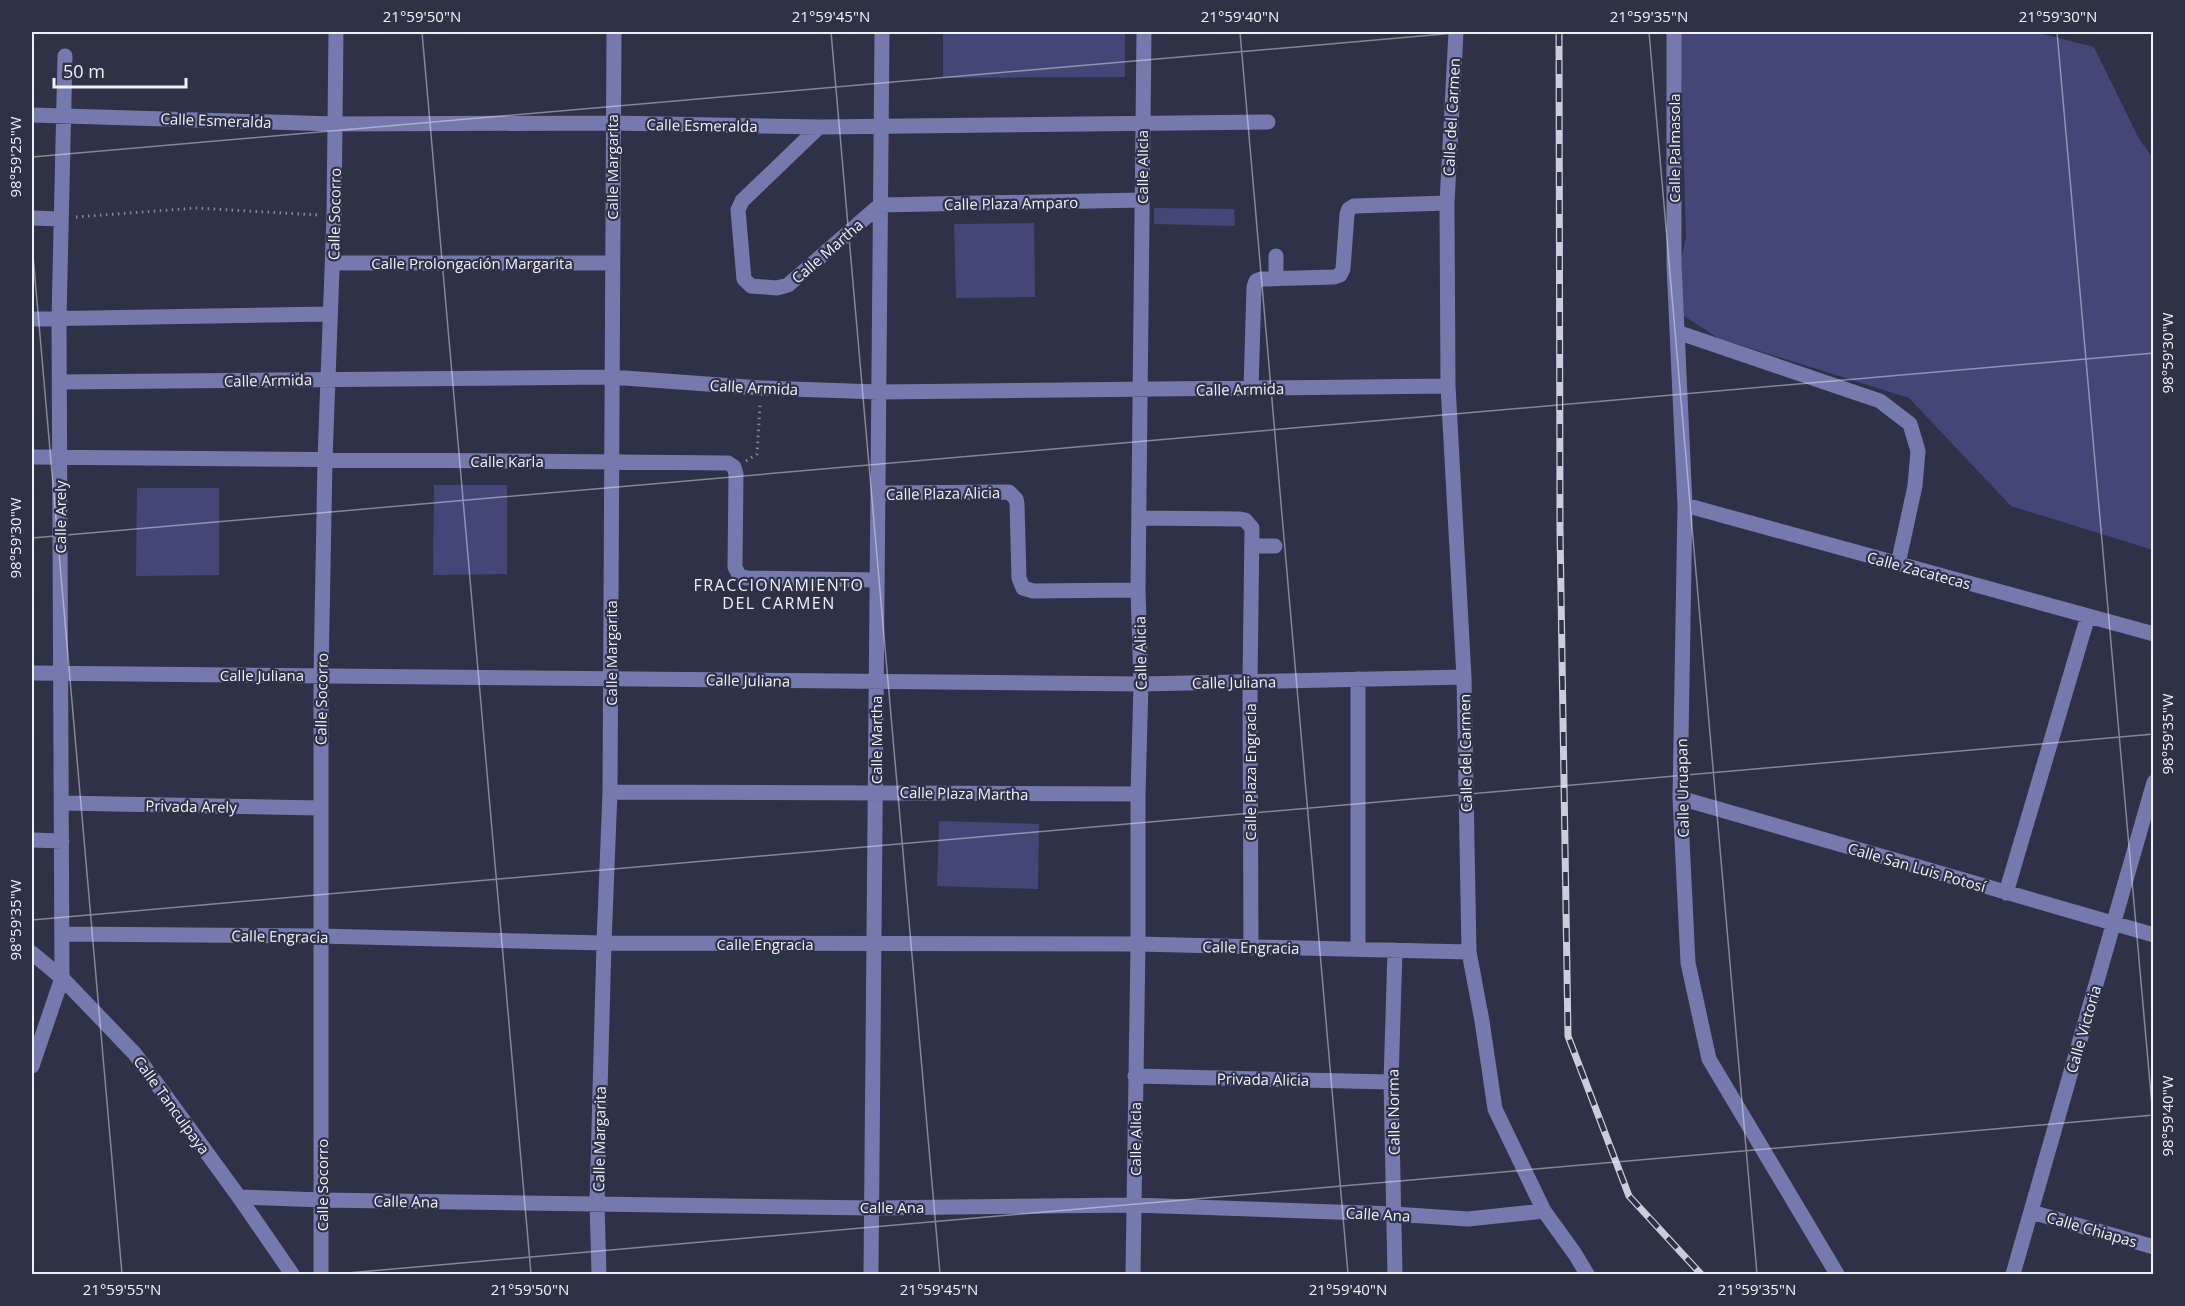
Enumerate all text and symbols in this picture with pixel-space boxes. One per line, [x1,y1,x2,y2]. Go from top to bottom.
text: 21°59'50"N [383,6,461,26]
text: 21°59'45"N [792,6,870,26]
text: 21°59'40"N [1201,6,1279,26]
text: 21°59'35"N [1610,6,1688,26]
text: 21°59'30"N [2019,6,2097,26]
scale bar [54,51,186,89]
street label: Calle del Carmen [1438,57,1464,177]
text: 50 m [63,59,105,83]
street label: Calle Palmasola [1664,93,1684,203]
street label: Calle Esmeralda [160,108,272,132]
street label: Calle Margarita [602,114,622,220]
street label: Calle Esmeralda [646,114,758,136]
text: 98°59'25"W [5,116,25,198]
street label: Calle Alicia [1132,130,1152,204]
street label: Calle Socorro [323,168,345,260]
street label: Calle Plaza Amparo [944,192,1078,214]
street label: Calle Martha [787,214,867,288]
street label: Calle Prolongación Margarita [371,253,573,273]
text: 98°59'30"W [2157,312,2177,394]
street label: Calle Armida [224,369,312,391]
street label: Calle Armida [709,375,799,399]
street label: Calle Armida [1196,378,1284,400]
street label: Calle Karla [470,451,544,471]
street label: Calle Arely [50,480,70,554]
street label: Calle Plaza Alicia [886,482,1000,504]
text: 98°59'30"W [5,497,25,579]
street label: Calle Zacatecas [1865,547,1973,593]
district label: FRACCIONAMIENTO DEL CARMEN [693,574,865,614]
street label: Calle Margarita [601,600,621,706]
street label: Calle Alicia [1129,616,1151,690]
street label: Calle Socorro [310,653,332,745]
street label: Calle Juliana [220,665,304,685]
street label: Calle Juliana [706,669,790,691]
street label: Calle Juliana [1192,671,1276,693]
text: 98°59'35"W [2157,693,2177,775]
street label: Calle del Carmen [1454,694,1476,812]
street label: Calle Martha [866,696,886,784]
street label: Calle Plaza Engracia [1240,703,1260,841]
street label: Calle Uruapan [1671,738,1693,838]
street label: Calle Plaza Martha [899,782,1029,804]
street label: Privada Arely [145,795,237,817]
street label: Calle San Luis Potosí [1846,838,1989,897]
text: 98°59'35"W [5,879,25,961]
street label: Calle Engracia [231,925,329,947]
street label: Calle Engracia [716,934,814,954]
street label: Calle Engracia [1202,936,1300,958]
street label: Calle Victoria [2061,983,2105,1075]
street label: Calle Tanculpaya [130,1052,214,1158]
street label: Privada Alicia [1217,1068,1309,1090]
street label: Calle Norma [1382,1069,1404,1155]
text: 98°59'40"W [2157,1075,2177,1157]
street label: Calle Margarita [588,1086,610,1192]
street label: Calle Alicia [1125,1102,1145,1176]
street label: Calle Socorro [312,1139,332,1231]
street label: Calle Ana [373,1190,439,1212]
street label: Calle Ana [860,1197,924,1217]
street label: Calle Ana [1345,1202,1411,1226]
street label: Calle Chiapas [2044,1207,2140,1251]
text: 21°59'55"N [83,1279,161,1299]
text: 21°59'50"N [491,1279,569,1299]
text: 21°59'45"N [900,1279,978,1299]
text: 21°59'40"N [1309,1279,1387,1299]
text: 21°59'35"N [1718,1279,1796,1299]

